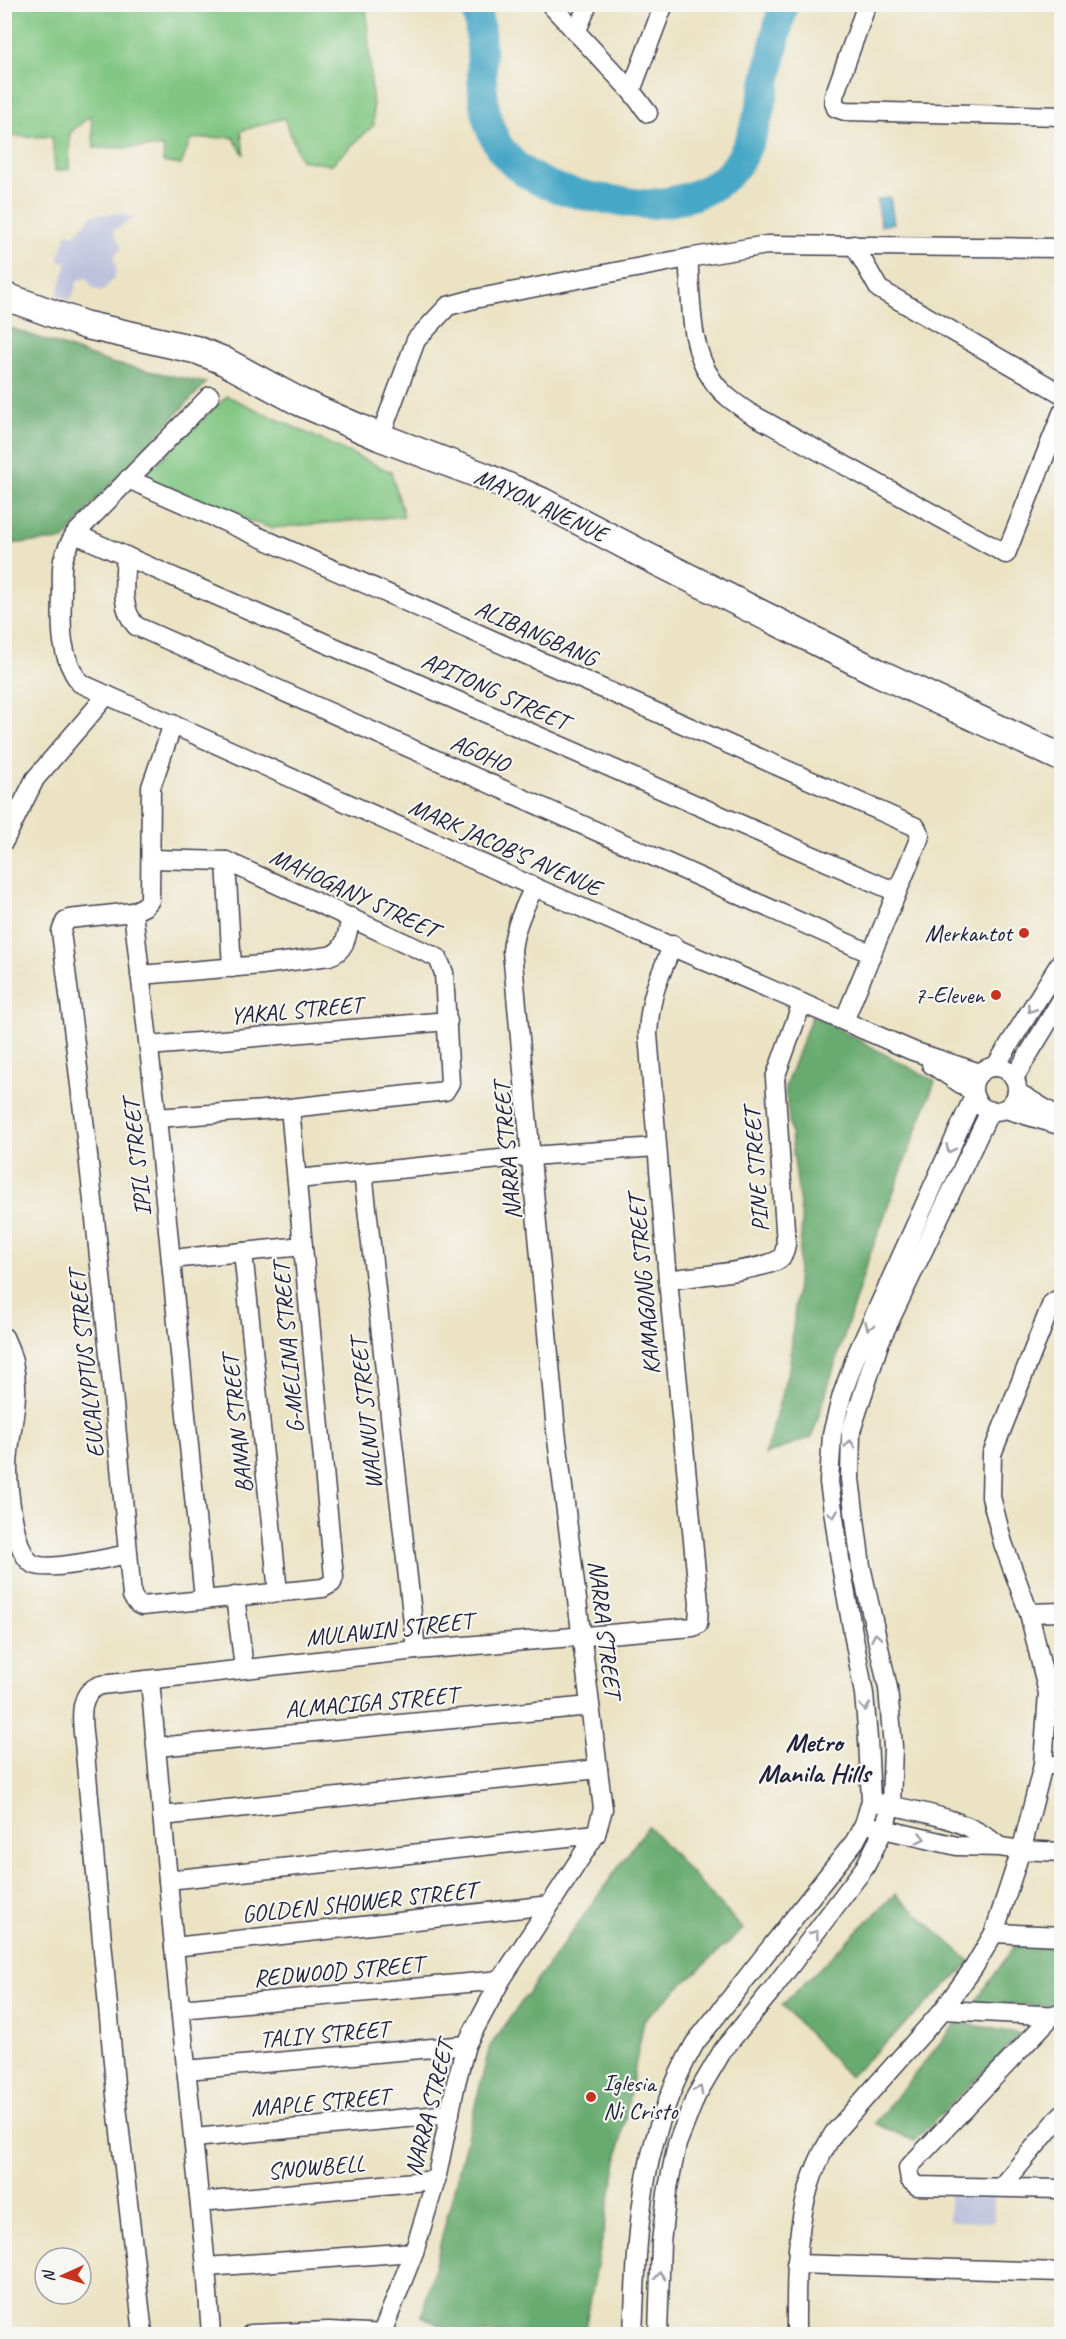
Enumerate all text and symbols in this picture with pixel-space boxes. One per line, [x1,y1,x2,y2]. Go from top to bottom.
street label: MAYON AVENUE [470,461,615,550]
street label: ALIBANGBANG [471,593,604,674]
street label: APITONG STREET [417,645,578,739]
street label: AGOHO [446,727,517,780]
street label: MARK JACOB'S AVENUE [404,791,609,904]
street label: MAHOGANY STREET [265,841,448,948]
place label: Merkantot [925,918,1014,948]
marker: Merkantot [1017,926,1031,940]
place label: 7-Eleven [914,980,985,1010]
marker: 7-Eleven [989,988,1003,1002]
street label: YAKAL STREET [229,989,368,1031]
one-way arrow [1026,1003,1038,1013]
street label: NARRA STREET [486,1076,528,1221]
street label: IPIL STREET [115,1092,158,1218]
street label: PINE STREET [736,1101,775,1233]
one-way arrow [945,1142,957,1153]
street label: KAMAGONG STREET [621,1188,667,1376]
street label: G-MELINA STREET [265,1256,310,1435]
street label: EUCALYPTUS STREET [61,1264,111,1459]
one-way arrow [865,1320,877,1331]
street label: WALNUT STREET [343,1331,389,1491]
street label: BANAN STREET [214,1348,259,1495]
one-way arrow [843,1439,856,1448]
one-way arrow [827,1510,839,1519]
street label: NARRA STREET [582,1559,629,1704]
street label: MULAWIN STREET [304,1605,480,1653]
one-way arrow [871,1632,884,1642]
street label: ALMACIGA STREET [284,1679,464,1724]
one-way arrow [858,1702,871,1711]
district label: Metro Manila Hills [758,1725,873,1790]
one-way arrow [916,1831,926,1844]
street label: GOLDEN SHOWER STREET [240,1874,484,1929]
one-way arrow [807,1929,818,1940]
street label: REDWOOD STREET [252,1948,430,1993]
street label: TALIY STREET [258,2013,395,2055]
street label: NARRA STREET [398,2033,461,2179]
place label: Iglesia Ni Cristo [603,2068,679,2126]
street label: MAPLE STREET [250,2081,395,2123]
one-way arrow [692,2086,703,2097]
marker: Iglesia Ni Cristo [584,2090,598,2104]
street label: SNOWBELL [266,2148,367,2186]
north arrow [33,2246,93,2306]
text: N [38,2268,59,2283]
one-way arrow [654,2272,666,2281]

